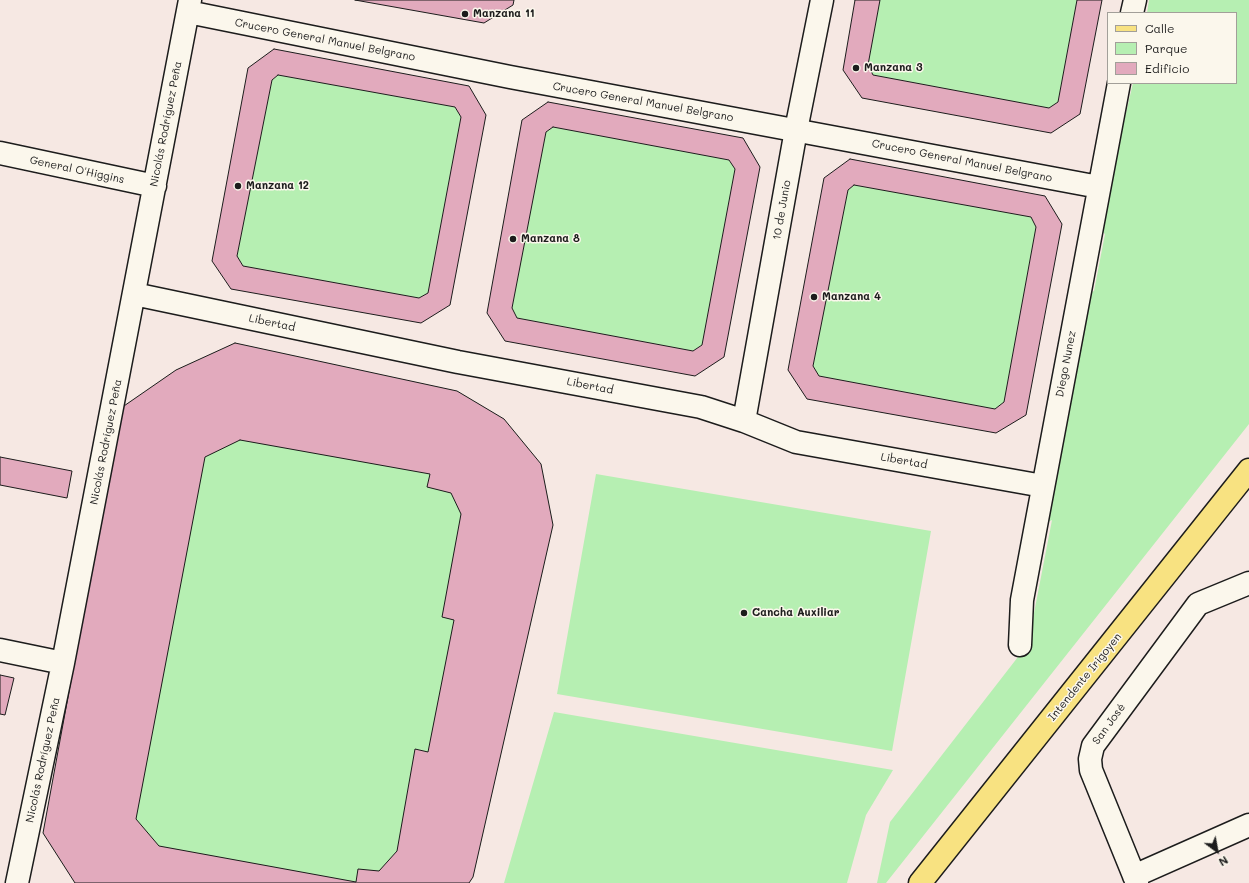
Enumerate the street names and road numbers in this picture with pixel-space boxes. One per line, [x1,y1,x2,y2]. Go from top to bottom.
street label: Crucero General Manuel Belgrano [234,16,416,64]
street label: Nicolás Rodríguez Peña [147,60,185,188]
street label: Crucero General Manuel Belgrano [552,80,734,124]
street label: Crucero General Manuel Belgrano [871,137,1053,185]
street label: General O'Higgins [28,154,126,186]
street label: 10 de Junio [770,179,794,241]
street label: Libertad [248,312,296,334]
street label: Diego Nunez [1053,330,1079,398]
street label: Libertad [566,375,614,397]
street label: Nicolás Rodríguez Peña [87,378,125,506]
street label: Libertad [880,450,928,472]
street label: Intendente Irigoyen [1046,631,1124,723]
street label: Nicolás Rodríguez Peña [23,696,63,824]
street label: San José [1090,701,1128,747]

